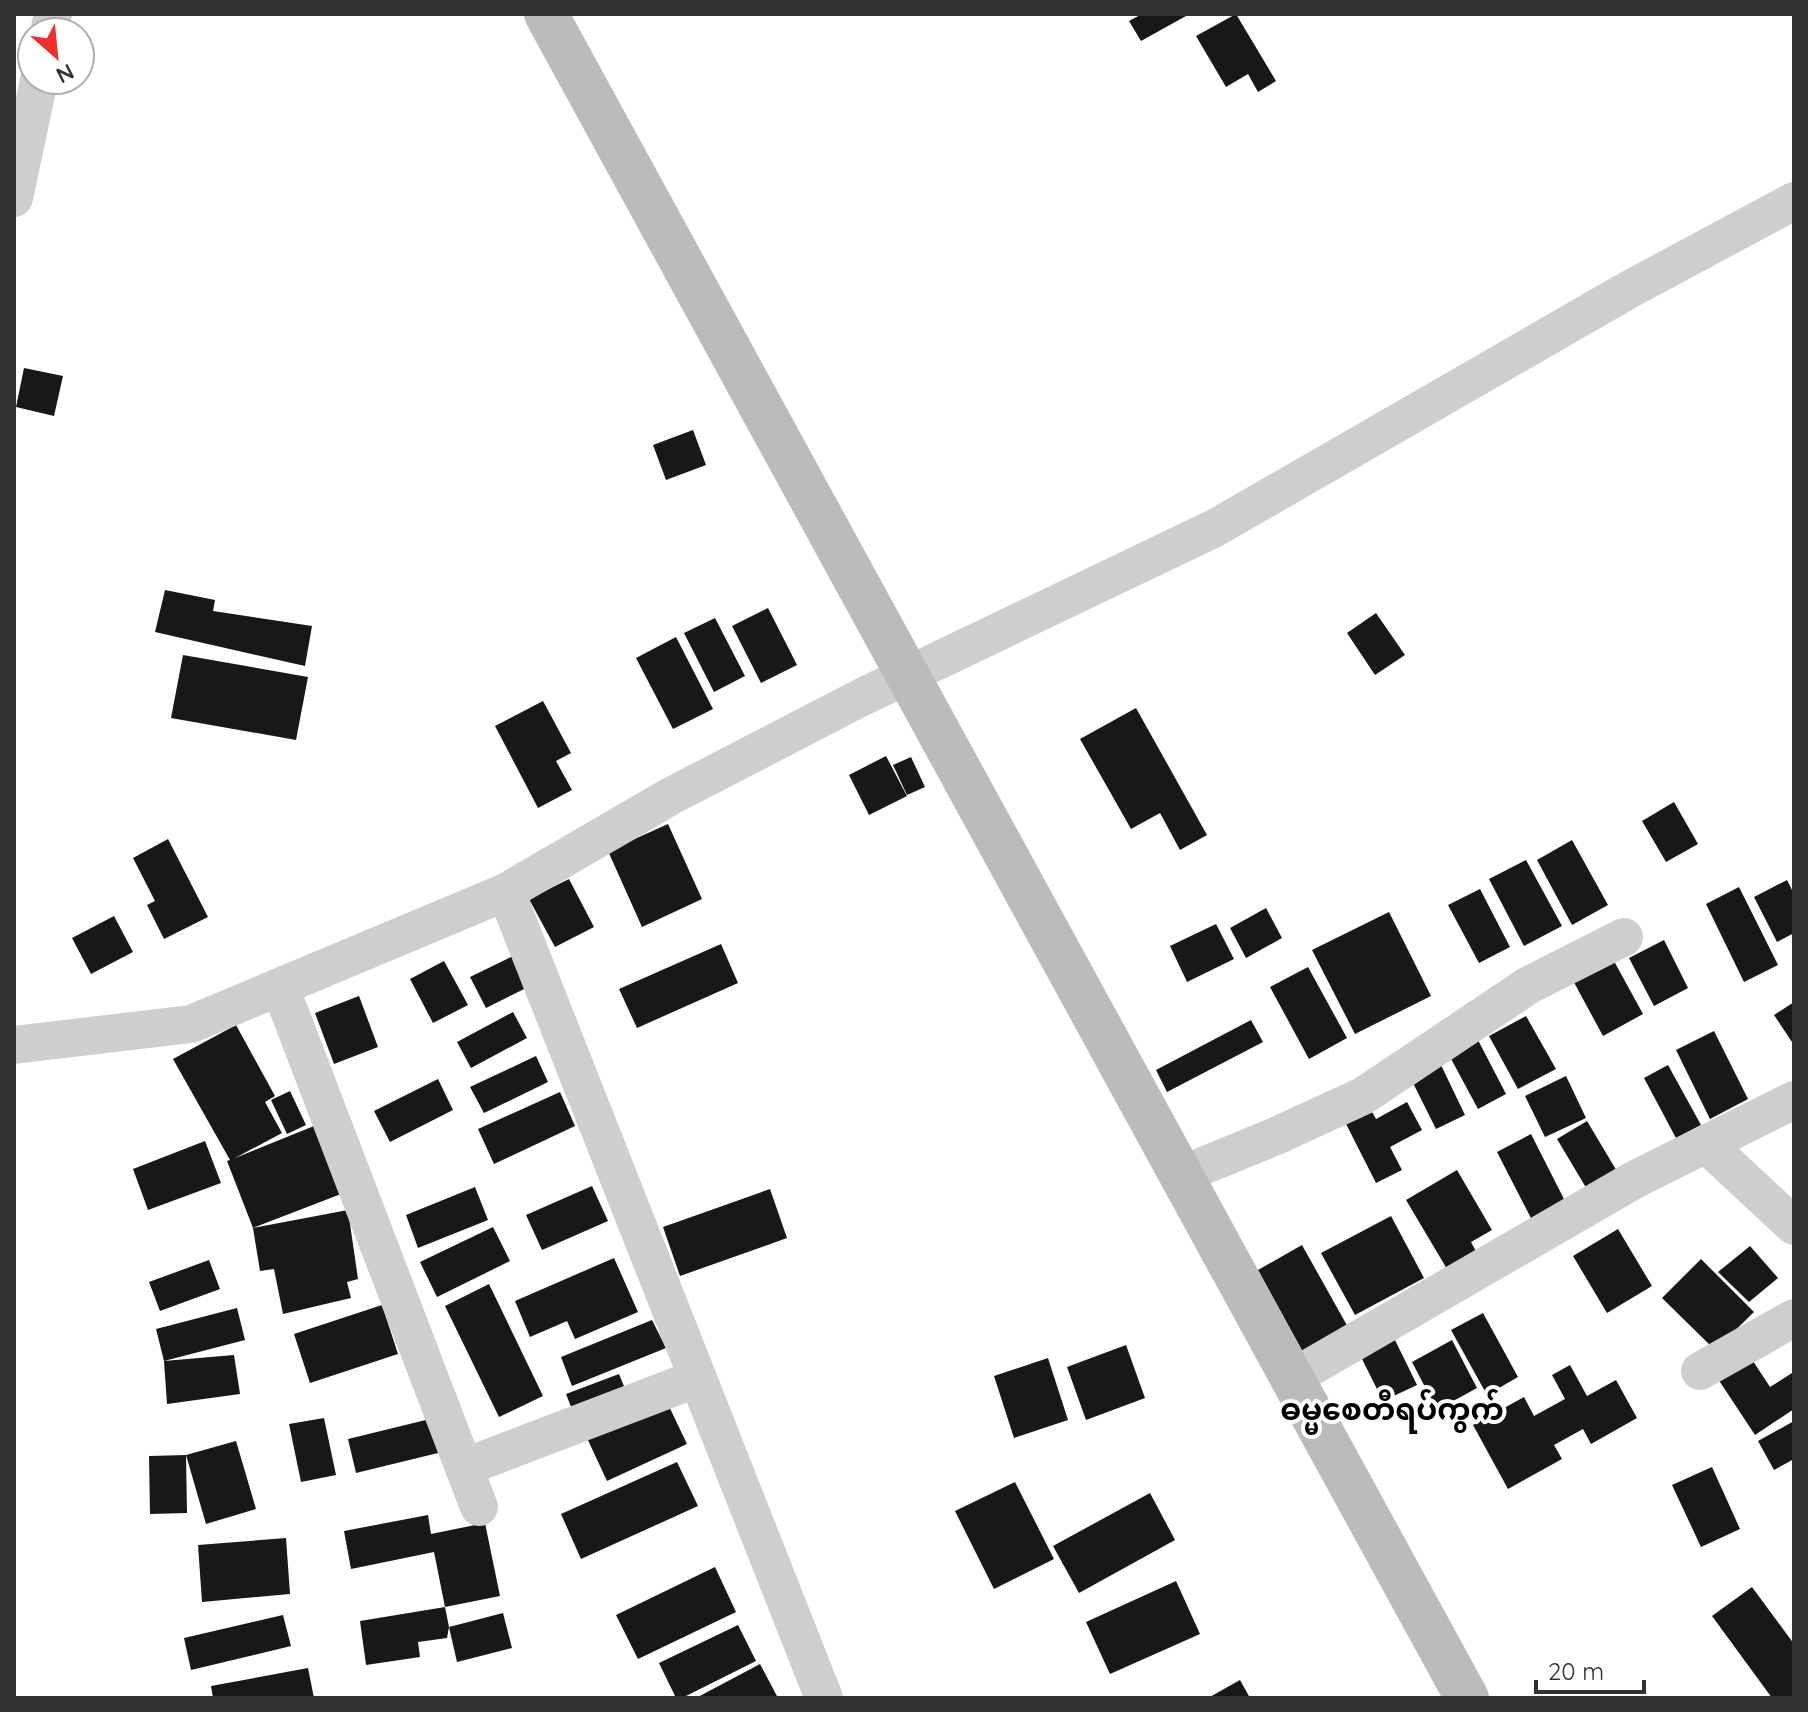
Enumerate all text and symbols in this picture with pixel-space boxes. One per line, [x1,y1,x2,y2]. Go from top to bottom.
north arrow [16,16,96,96]
text: N [52,58,79,90]
district label: ဓမ္မစေတီရပ်ကွက် [1280,1389,1504,1435]
scale bar [1536,1644,1644,1694]
text: 20 m [1548,1656,1604,1686]

